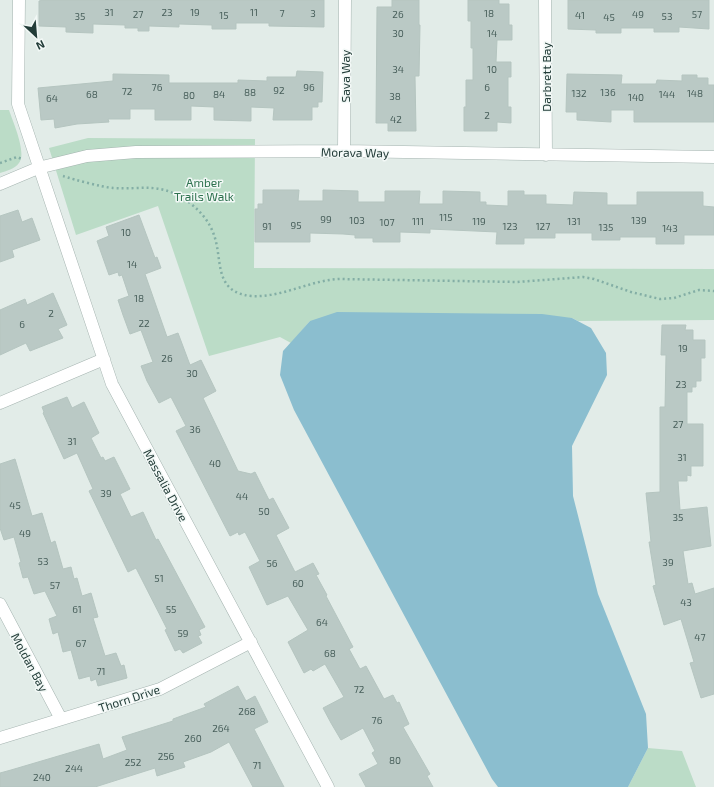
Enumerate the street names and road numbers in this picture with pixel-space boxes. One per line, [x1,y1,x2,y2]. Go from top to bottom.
street label: Darbrett Bay [539,42,553,112]
street label: Sava Way [338,49,352,102]
street label: Morava Way [321,144,390,160]
street label: Massalia Drive [141,446,191,524]
street label: Moldan Bay [9,630,52,694]
street label: Thorn Drive [97,681,161,715]

